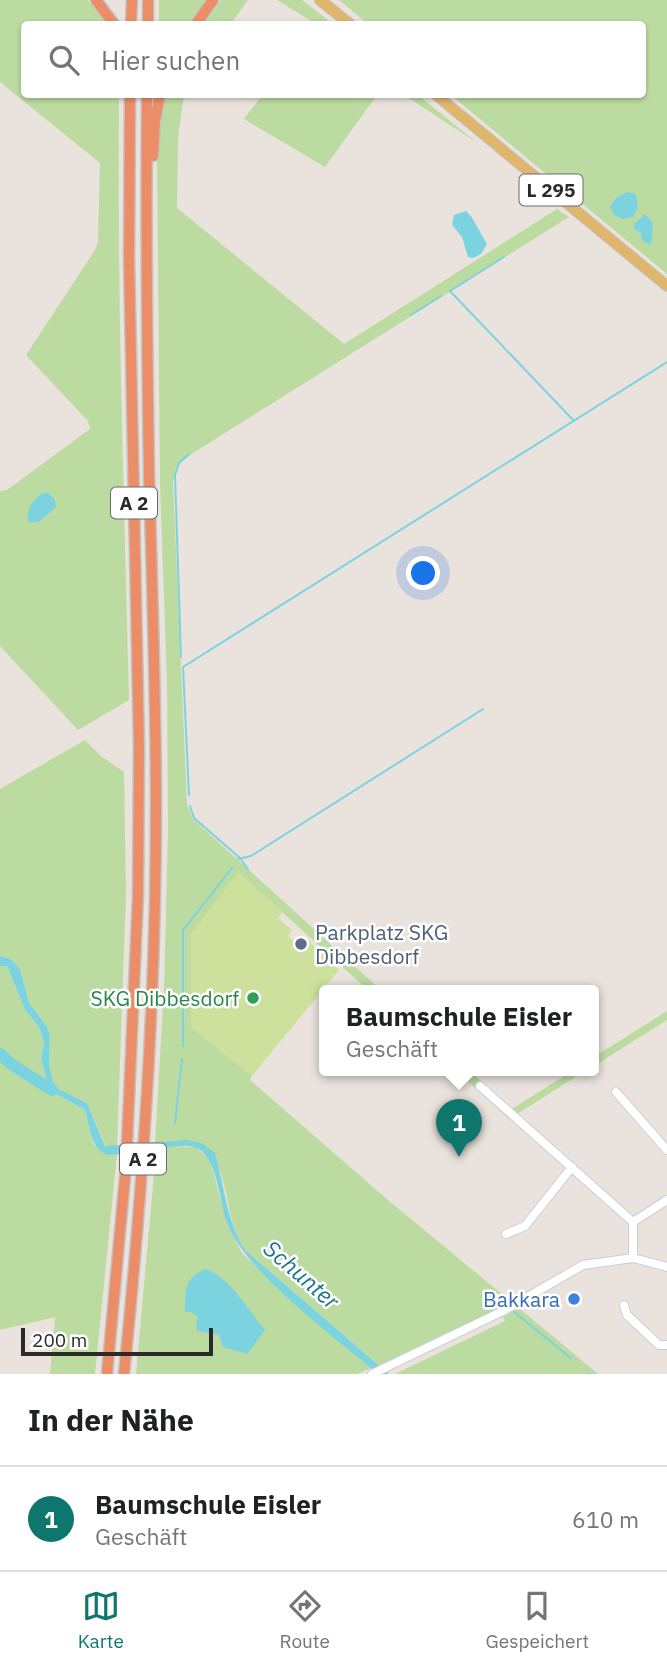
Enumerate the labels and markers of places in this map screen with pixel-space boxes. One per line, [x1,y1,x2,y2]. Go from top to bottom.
place label: Parkplatz SKG Dibbesdorf [315,918,448,970]
marker: Parkplatz SKG Dibbesdorf [293,936,309,952]
place label: SKG Dibbesdorf [90,984,239,1012]
marker: SKG Dibbesdorf [245,990,261,1006]
pin: 1 [436,1099,482,1157]
place label: Bakkara [483,1285,560,1313]
marker: Bakkara [566,1291,582,1307]

